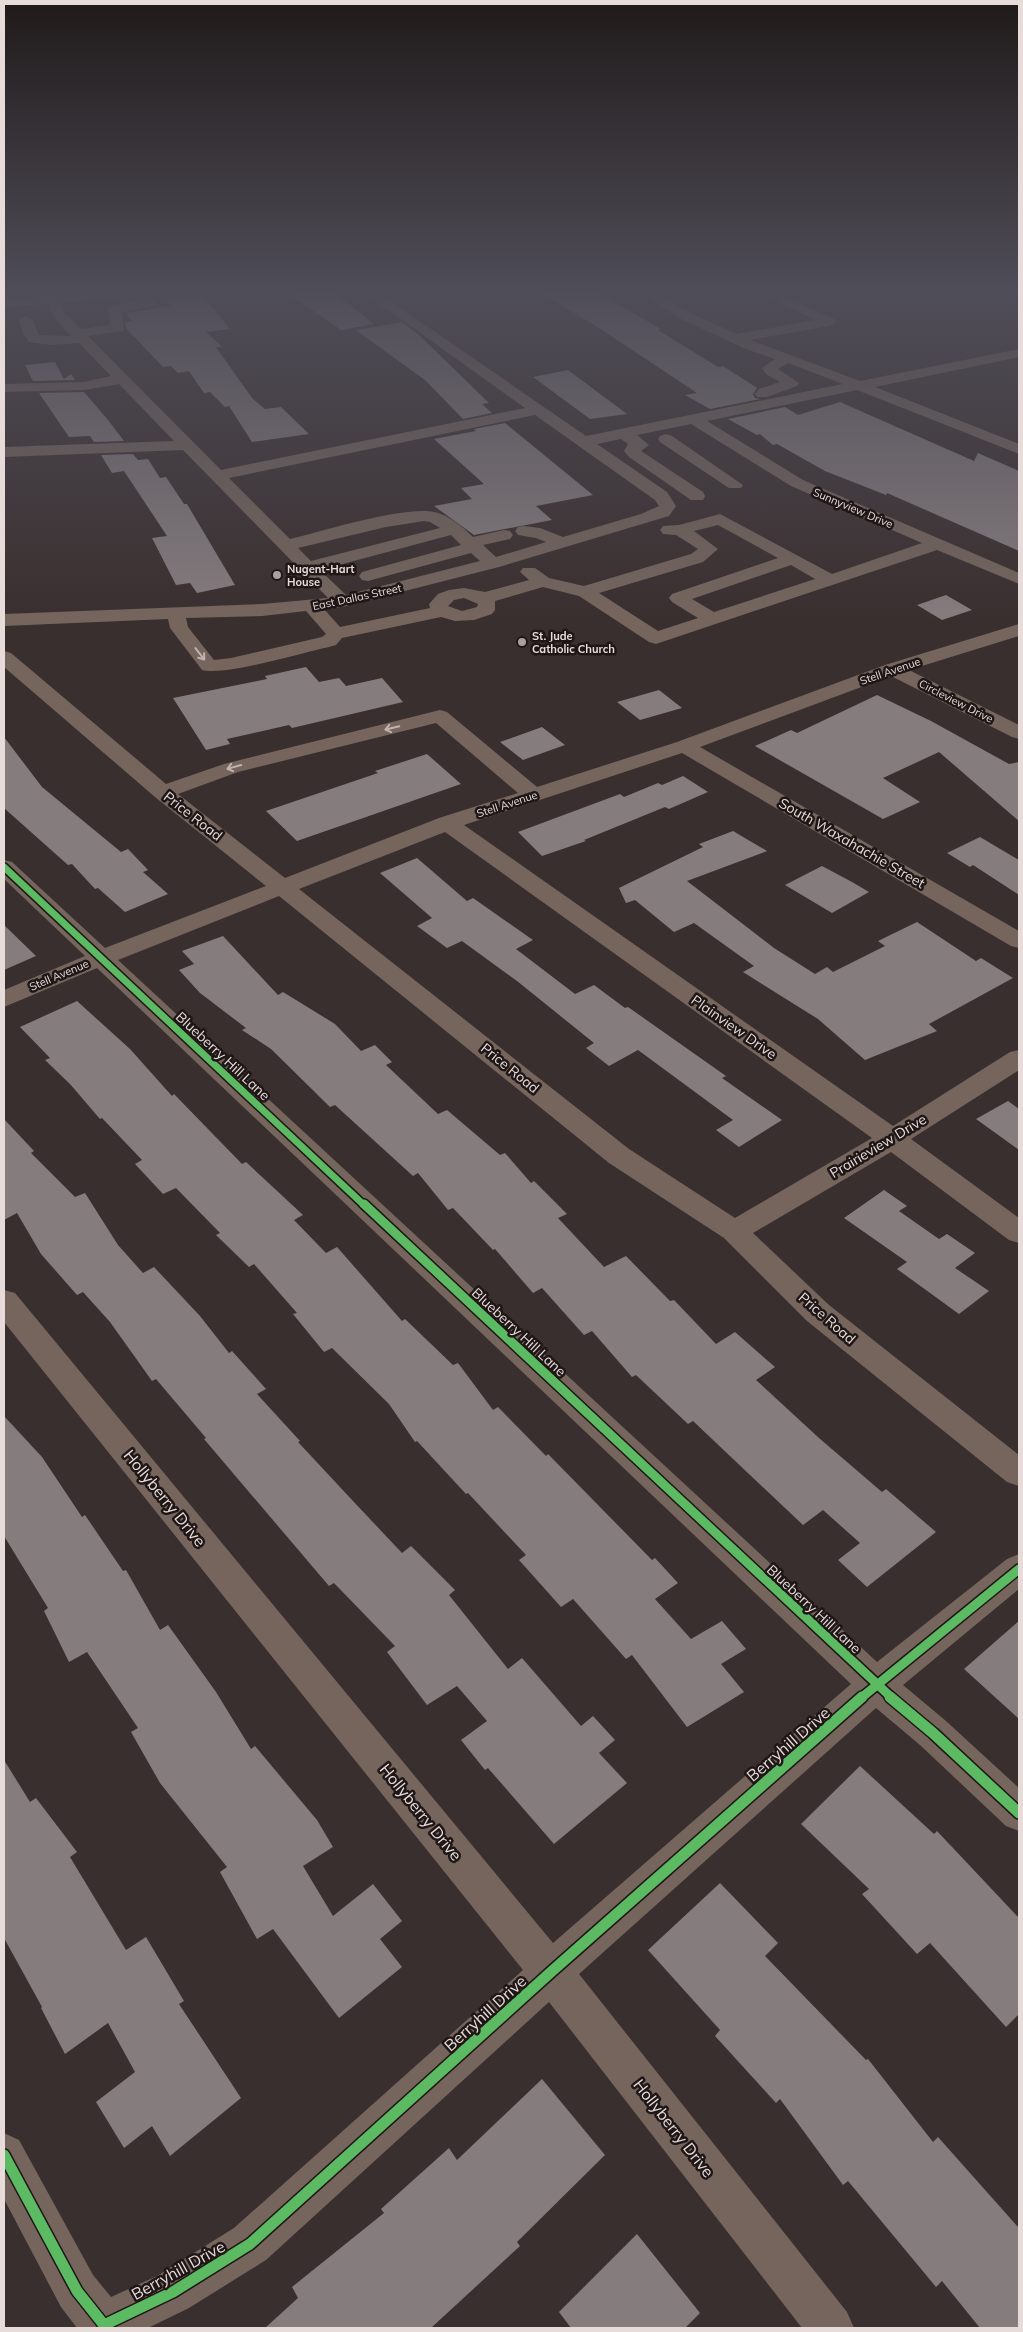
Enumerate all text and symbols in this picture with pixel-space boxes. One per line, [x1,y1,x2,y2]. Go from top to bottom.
street label: Sunnyview Drive [811,485,895,531]
place label: Nugent-Hart House [287,562,354,589]
marker: Nugent-Hart House [271,569,283,581]
street label: East Dallas Street [311,581,403,613]
place label: St. Jude Catholic Church [532,629,615,656]
marker: St. Jude Catholic Church [516,636,528,648]
one-way arrow [194,647,205,660]
street label: Stell Avenue [858,654,922,688]
street label: Circleview Drive [917,676,995,726]
one-way arrow [385,724,401,733]
one-way arrow [227,763,243,772]
street label: Price Road [160,787,226,845]
street label: Stell Avenue [475,788,539,820]
street label: South Waxahachie Street [776,794,928,892]
street label: Stell Avenue [27,956,91,994]
street label: Plainview Drive [688,991,780,1063]
street label: Blueberry Hill Lane [172,1008,274,1104]
street label: Price Road [477,1039,543,1097]
street label: Prairieview Drive [826,1110,930,1182]
street label: Blueberry Hill Lane [468,1284,570,1380]
street label: Price Road [795,1288,859,1348]
street label: Hollyberry Drive [120,1445,210,1551]
street label: Blueberry Hill Lane [763,1561,865,1657]
street label: Berryhill Drive [742,1702,834,1786]
street label: Hollyberry Drive [376,1759,466,1865]
street label: Berryhill Drive [440,1971,530,2055]
street label: Hollyberry Drive [629,2075,719,2181]
street label: Berryhill Drive [128,2236,228,2304]

